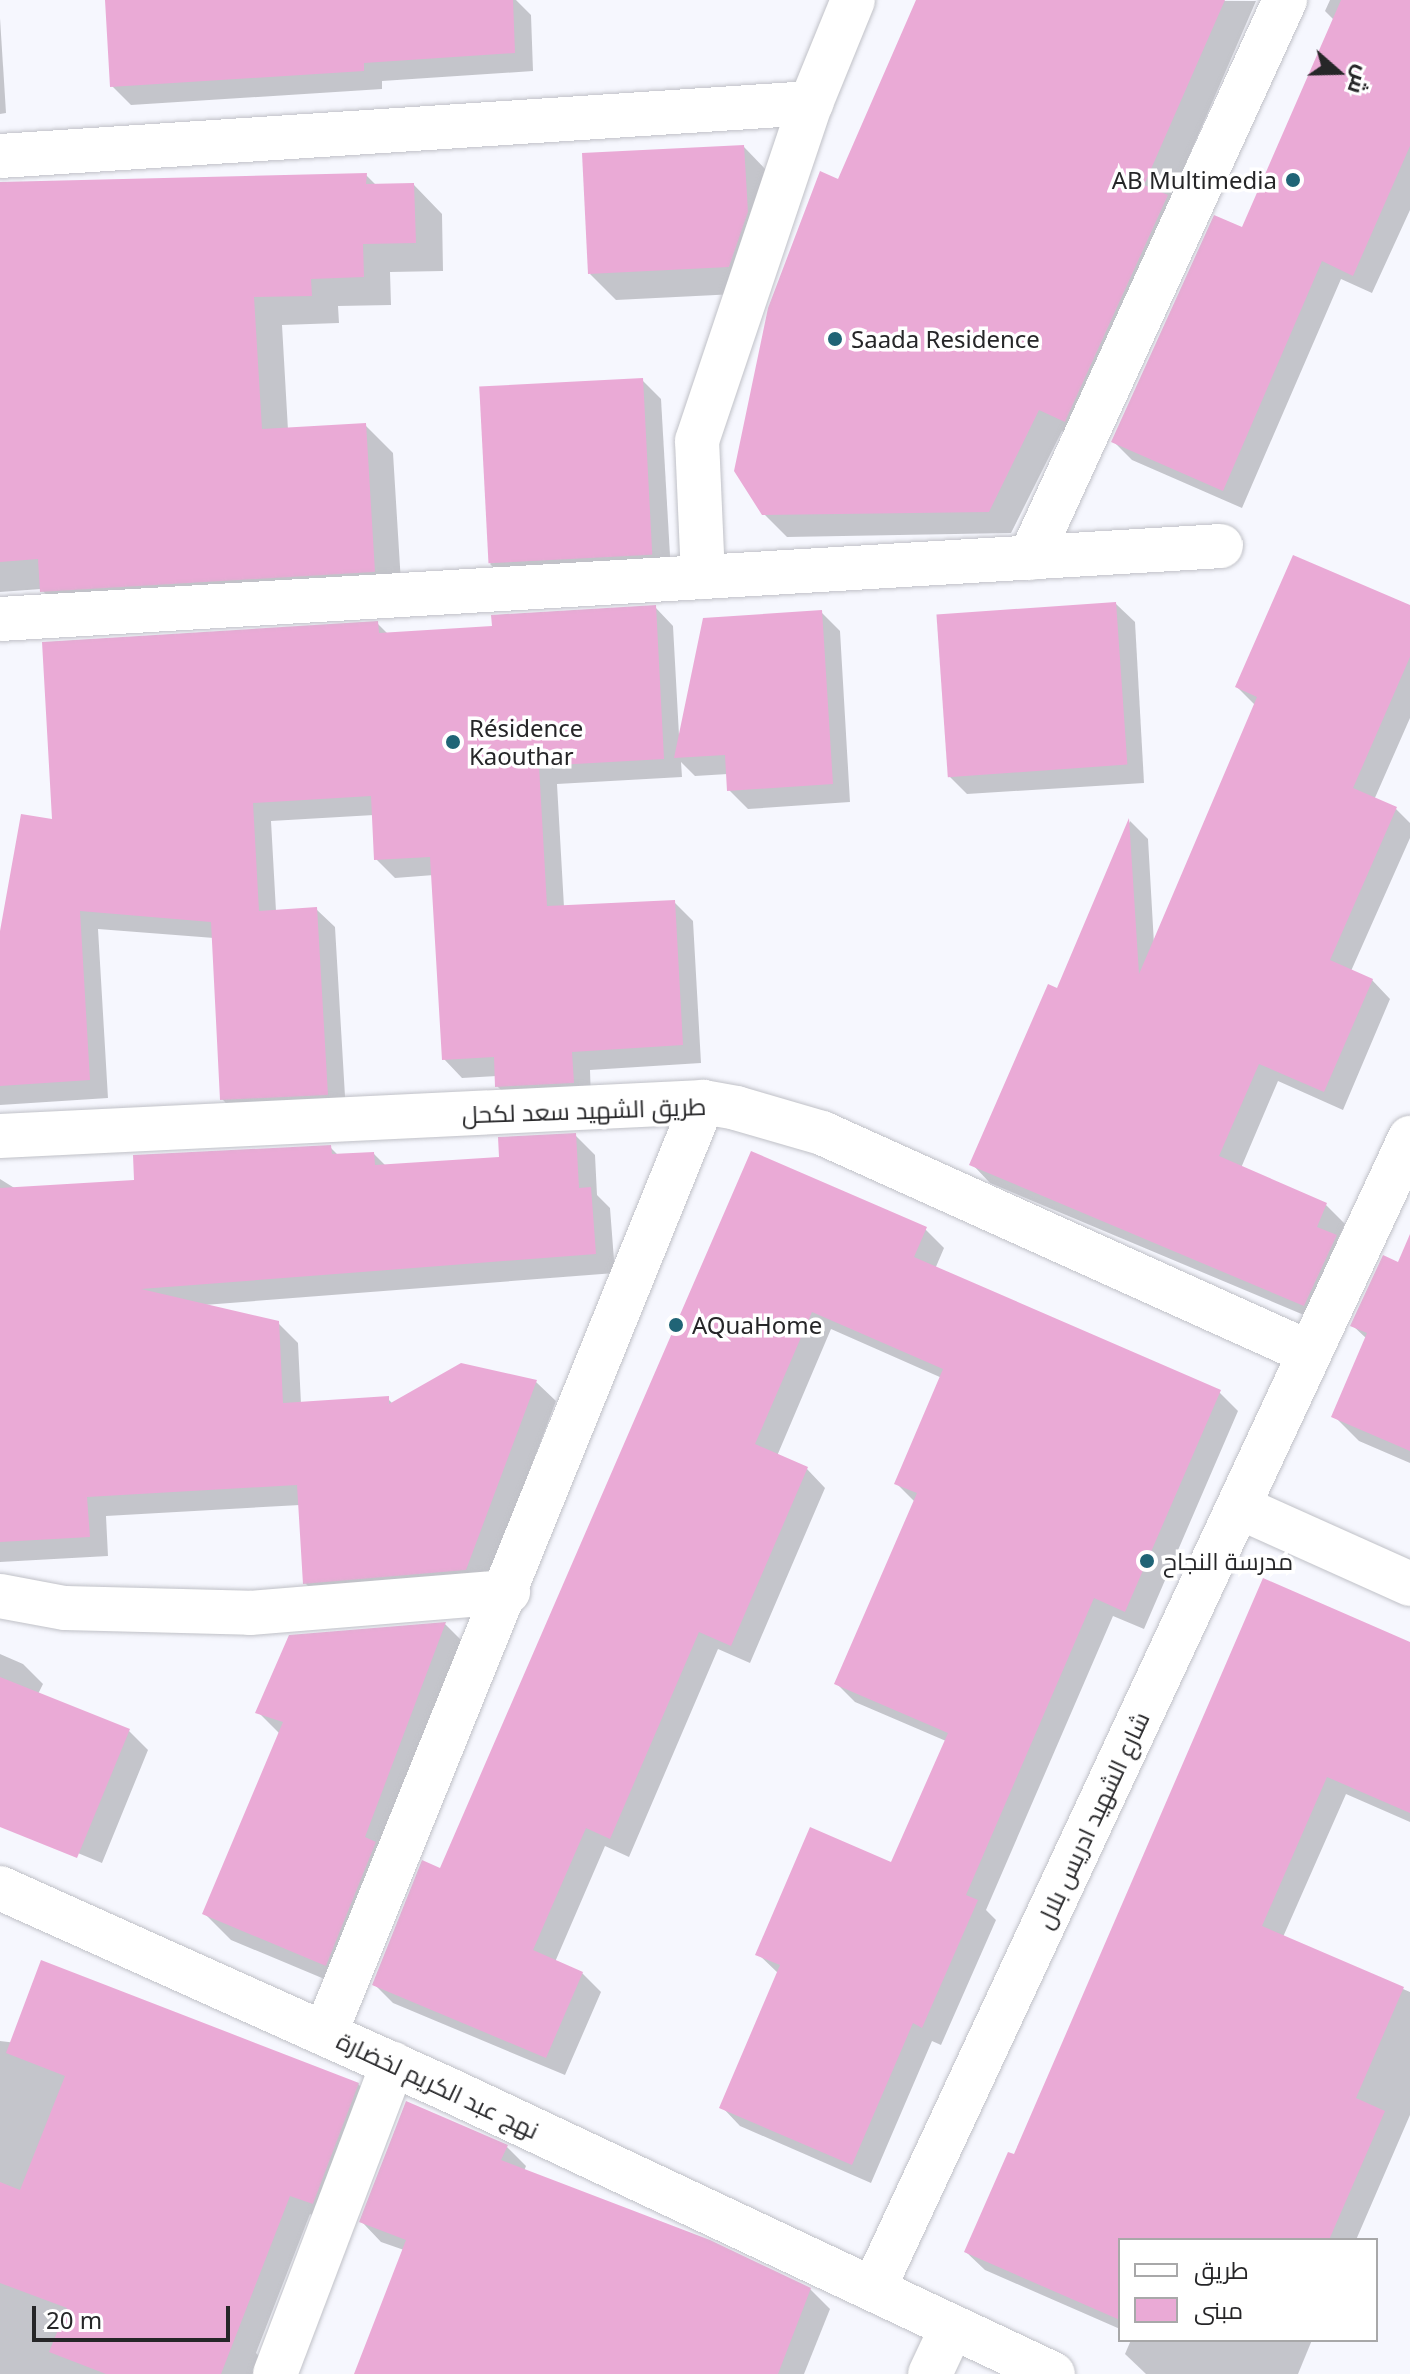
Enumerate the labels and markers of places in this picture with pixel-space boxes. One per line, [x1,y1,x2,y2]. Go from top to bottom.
place label: AB Multimedia [1112,166,1277,194]
marker: AB Multimedia [1284,171,1302,189]
place label: Saada Residence [851,325,1040,353]
marker: Saada Residence [826,330,844,348]
place label: Résidence Kaouthar [469,714,583,770]
marker: Résidence Kaouthar [444,733,462,751]
place label: AQuaHome [692,1311,822,1339]
marker: AQuaHome [667,1316,685,1334]
place label: مدرسة النجاح [1163,1547,1293,1575]
marker: مدرسة النجاح [1138,1552,1156,1570]

